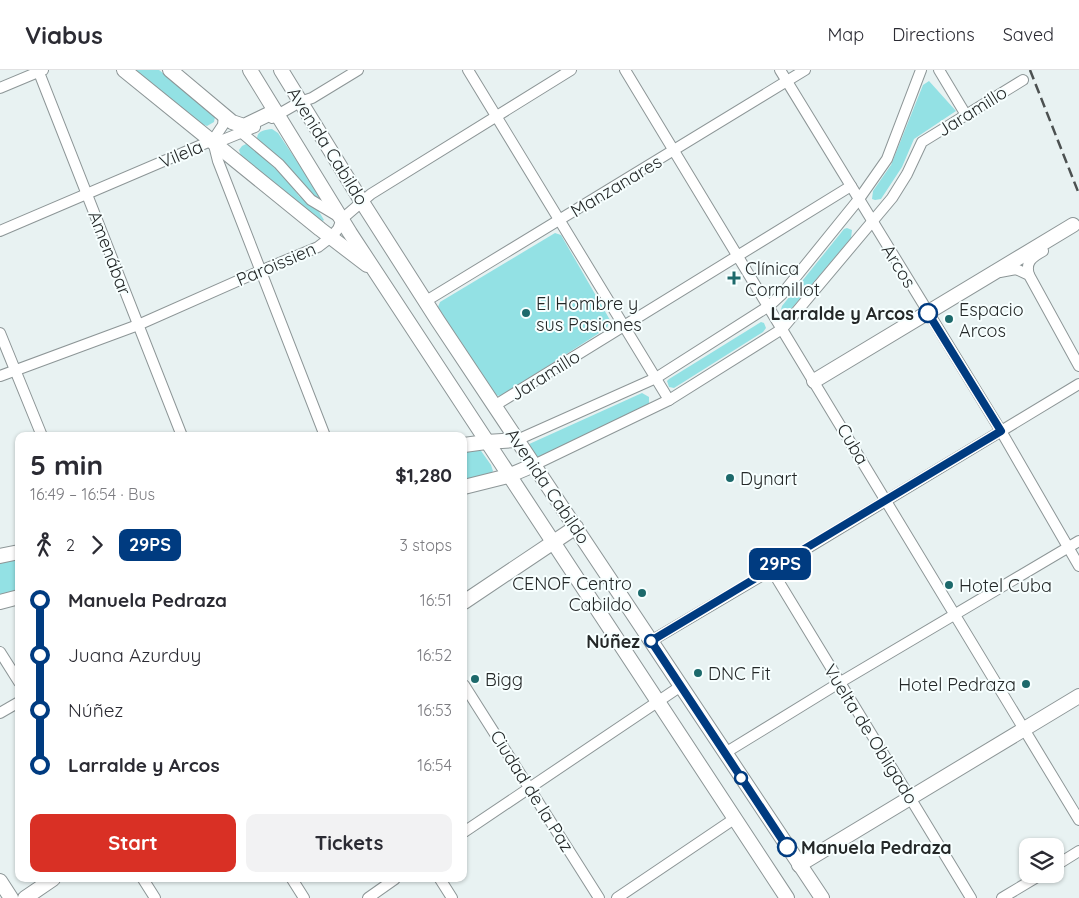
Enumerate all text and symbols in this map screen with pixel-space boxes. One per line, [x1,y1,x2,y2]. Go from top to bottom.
text: Viabus [25,20,103,50]
text: Map [827,23,864,46]
text: Directions [892,23,975,46]
text: Saved [1003,23,1054,46]
street label: Jaramillo [933,81,1011,141]
street label: Avenida Cabildo [283,83,373,209]
street label: Vilela [156,135,206,173]
street label: Manzanares [566,150,666,222]
street label: Amenábar [83,208,137,298]
street label: Paroissien [233,237,319,291]
street label: Arcos [877,240,921,292]
place label: Clínica Cormillot [745,257,820,301]
marker: Clínica Cormillot [727,271,741,285]
place label: El Hombre y sus Pasiones [536,292,642,336]
place label: Espacio Arcos [959,298,1024,342]
place label: Larralde y Arcos [770,302,914,325]
marker: Larralde y Arcos [918,303,938,323]
marker: El Hombre y sus Pasiones [520,307,532,319]
marker: Espacio Arcos [943,313,955,325]
street label: Jaramillo [506,345,584,405]
street label: Cuba [832,419,874,469]
street label: Avenida Cabildo [501,424,595,548]
text: 5 min [30,447,103,482]
text: $1,280 [395,463,452,487]
place label: Dynart [740,467,798,490]
marker: Dynart [724,472,736,484]
text: 16:49 – 16:54 · Bus [30,484,155,504]
icon: walk [30,531,58,559]
icon: forward [83,531,111,559]
text: 29PS [129,533,171,556]
text: 2 [66,535,75,555]
text: 3 stops [400,535,452,555]
line badge: 29PS [745,548,815,580]
text: 29PS [759,552,801,575]
place label: CENOF Centro Cabildo [512,572,632,616]
place label: Hotel Cuba [959,574,1052,597]
marker: Hotel Cuba [943,579,955,591]
marker: CENOF Centro Cabildo [636,587,648,599]
text: Manuela Pedraza [68,588,227,612]
text: 16:51 [420,590,452,610]
place label: Núñez [586,630,640,653]
marker: Núñez [644,634,658,648]
text: Juana Azurduy [68,643,201,667]
text: 16:52 [417,645,452,665]
street label: Vuelta de Obligado [819,660,923,808]
place label: DNC Fit [708,662,771,685]
marker: DNC Fit [692,667,704,679]
place label: Bigg [485,668,523,691]
marker: Bigg [469,673,481,685]
place label: Hotel Pedraza [898,673,1016,696]
marker: Hotel Pedraza [1020,678,1032,690]
text: Núñez [68,698,123,722]
text: 16:53 [417,700,452,720]
street label: Ciudad de la Paz [485,726,579,856]
text: Larralde y Arcos [68,753,220,777]
text: 16:54 [417,755,452,775]
unlabelled marker [734,771,748,785]
button: Start [30,814,236,872]
button: Tickets [246,814,452,872]
place label: Manuela Pedraza [801,836,952,859]
marker: Manuela Pedraza [777,837,797,857]
map controls [1019,838,1064,883]
button: layers [1019,838,1064,883]

